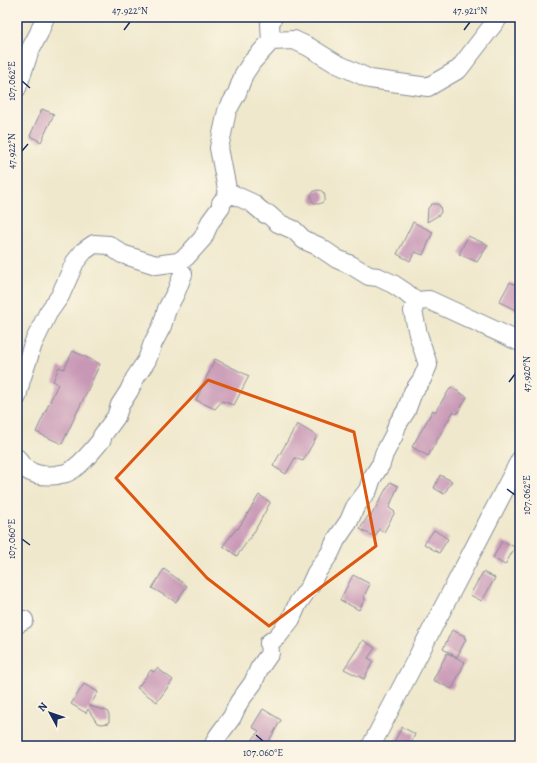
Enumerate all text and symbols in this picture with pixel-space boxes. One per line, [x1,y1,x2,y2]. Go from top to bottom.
text: 47.922°N [112,4,148,17]
text: 47.921°N [453,4,487,17]
text: 107.062°E [5,61,18,101]
text: 47.922°N [5,133,18,169]
text: 47.920°N [520,356,533,392]
text: 107.062°E [520,475,533,515]
text: 107.060°E [5,519,18,559]
north arrow [30,693,70,733]
text: N [34,699,51,715]
text: 107.060°E [243,746,283,759]

